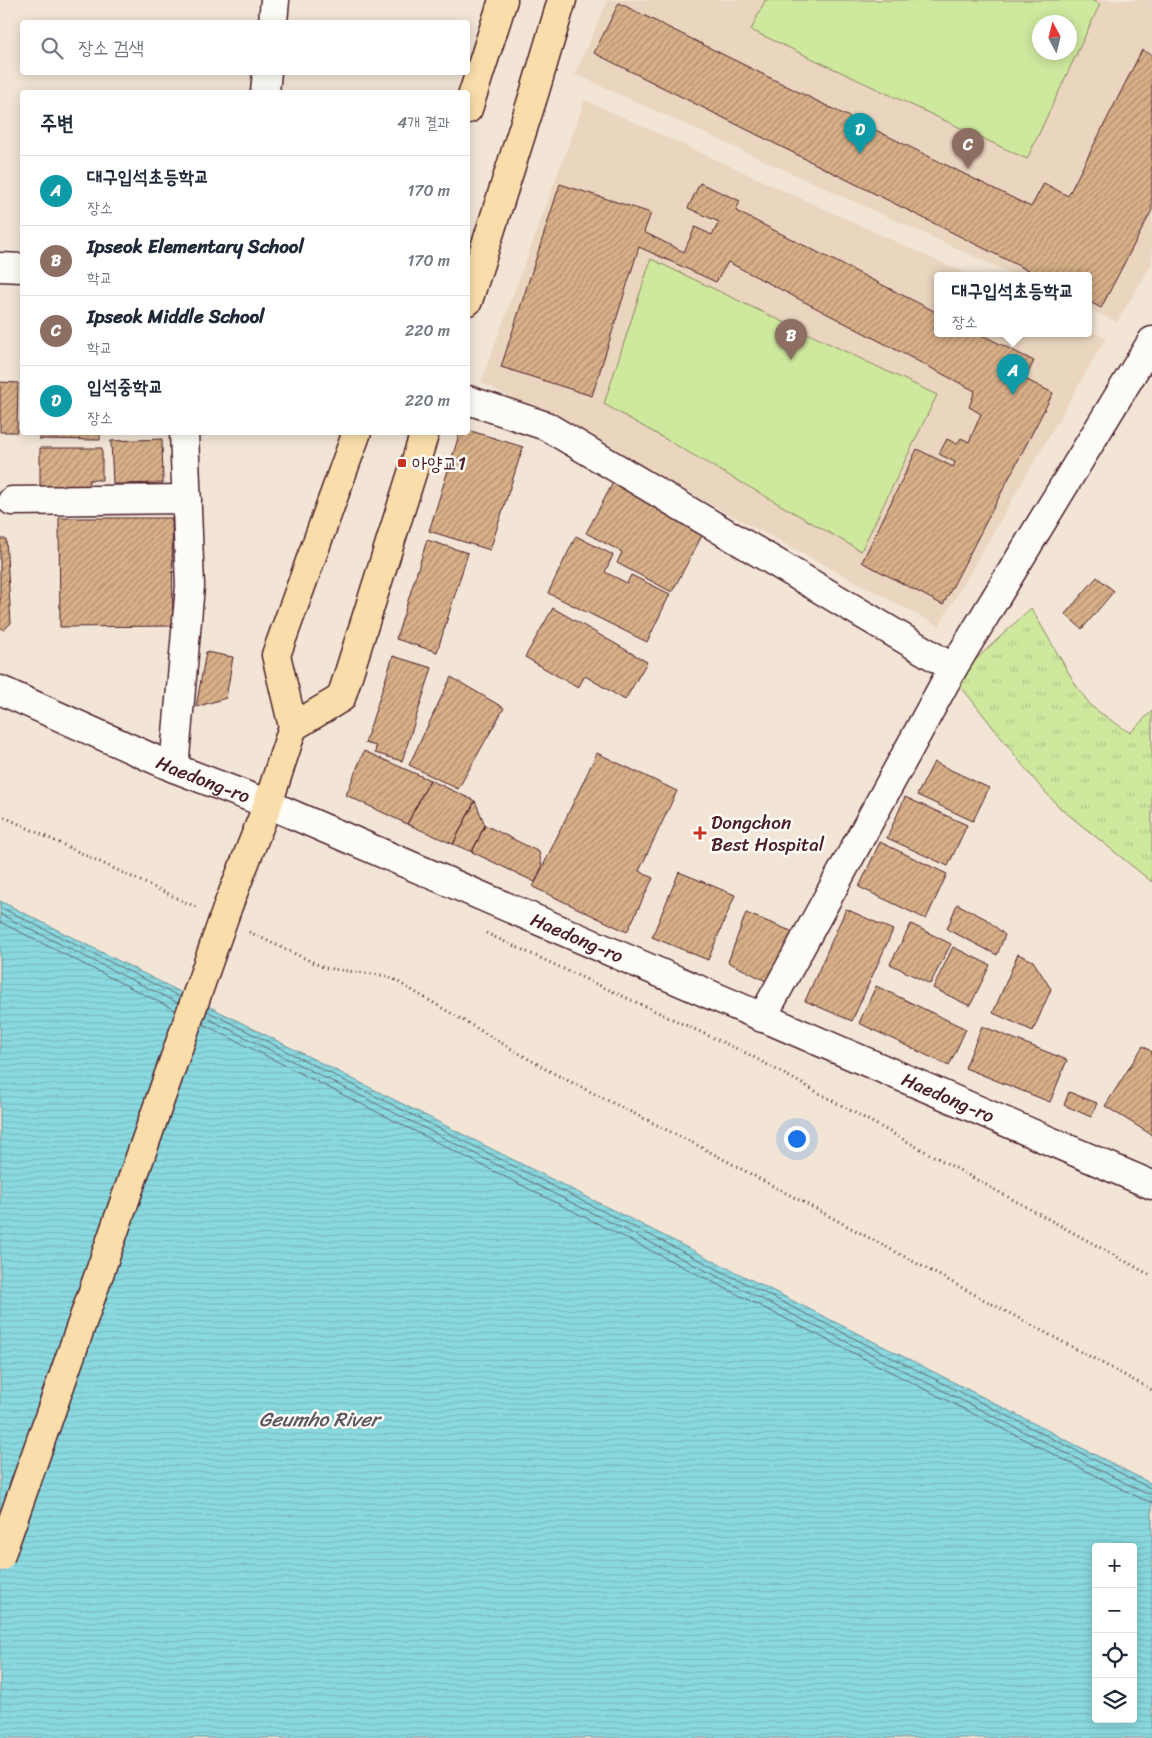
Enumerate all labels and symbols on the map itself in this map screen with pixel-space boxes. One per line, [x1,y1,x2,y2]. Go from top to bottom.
north arrow [1032,15,1077,60]
pin: D [844,113,876,154]
pin: C [952,128,984,169]
pin: B [775,319,807,360]
pin: A [997,354,1029,395]
place label: 아양교1 [412,447,466,480]
marker: 아양교1 [396,457,408,469]
street label: Haedong-ro [151,746,255,812]
place label: Dongchon Best Hospital [711,806,825,861]
marker: Dongchon Best Hospital [693,826,707,840]
street label: Haedong-ro [525,903,629,972]
street label: Haedong-ro [896,1063,1000,1132]
your location [784,1126,810,1152]
water label: Geumho River [259,1402,383,1437]

